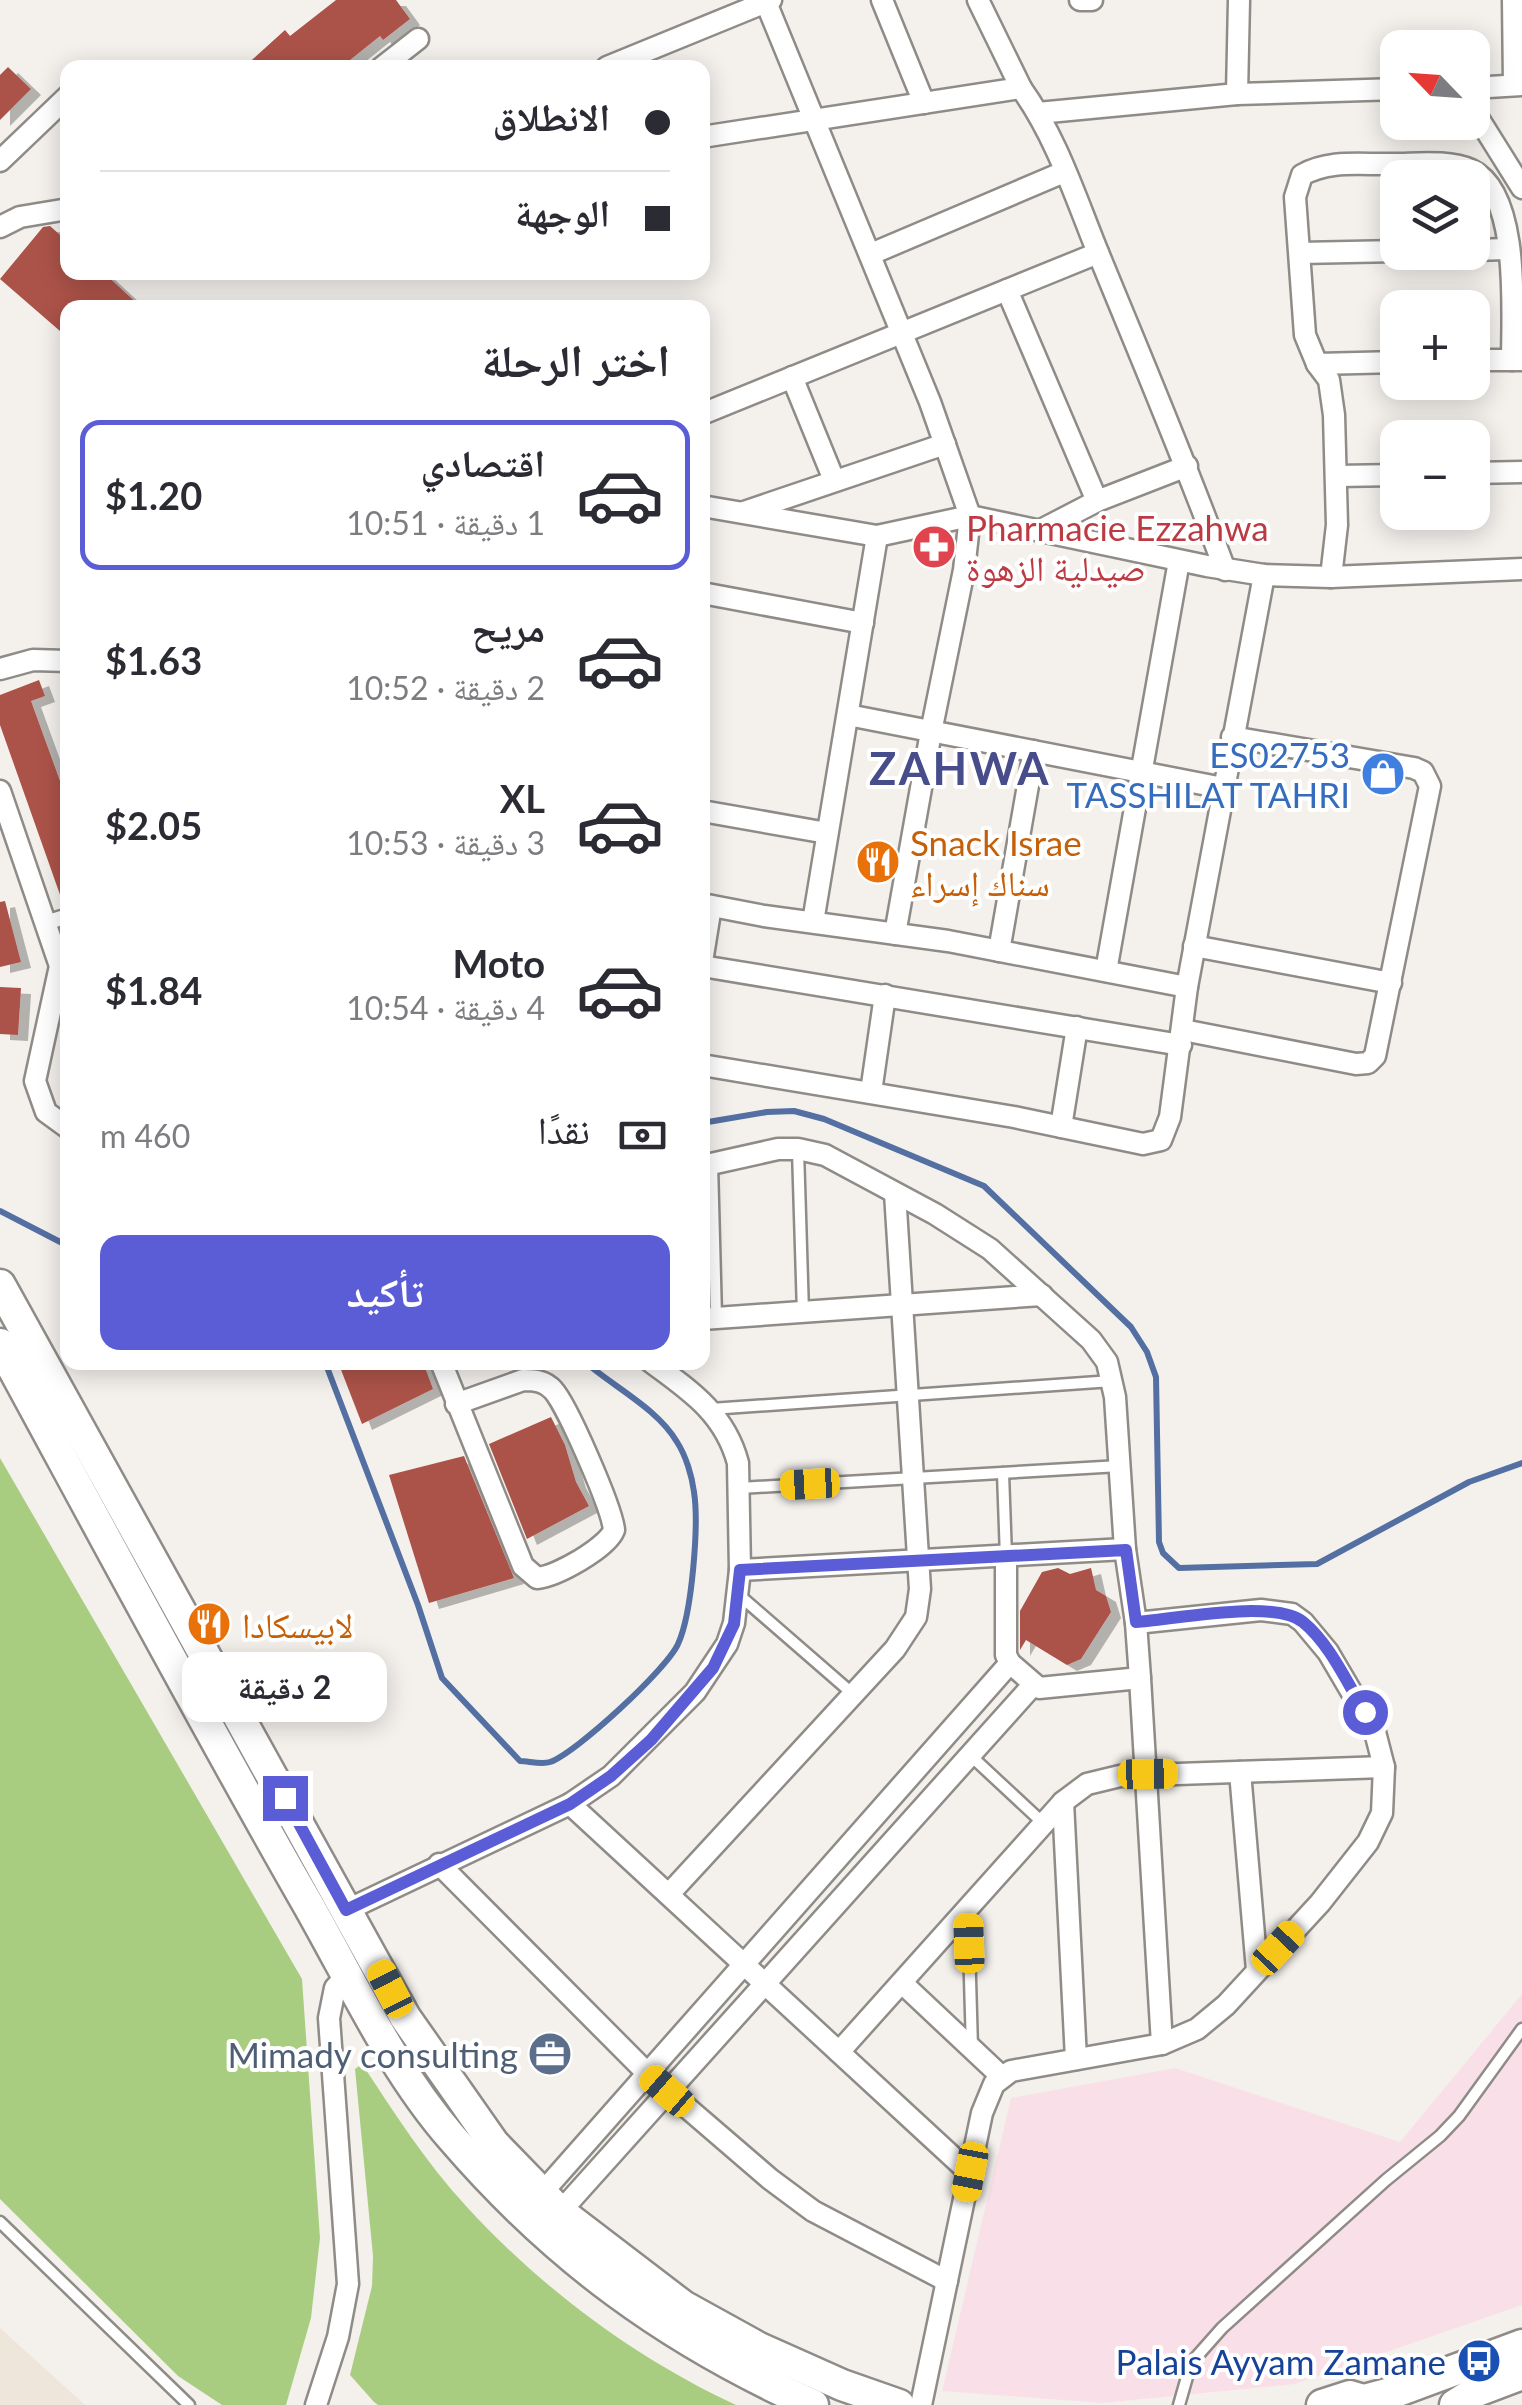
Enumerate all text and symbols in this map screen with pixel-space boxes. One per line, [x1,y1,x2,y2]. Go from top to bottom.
north arrow [1380,30,1490,140]
map controls [1380,30,1490,530]
text: الانطلاق [492,93,610,139]
button: layers [1380,160,1490,270]
text: الوجهة [515,189,610,235]
button: + [1380,290,1490,400]
text: اختر الرحلة [482,333,670,387]
button: − [1380,420,1490,530]
text: اقتصادي [421,439,545,485]
icon: car [575,450,665,540]
text: $1.20 [105,472,202,518]
text: 1 دقيقة · 10:51 [346,503,545,542]
place label: Pharmacie Ezzahwa صيدلية الزهوة [966,506,1269,589]
pharmacy icon: Pharmacie Ezzahwa صيدلية الزهوة [911,524,957,570]
text: مريح [471,604,545,650]
icon: car [575,615,665,705]
text: $1.63 [105,637,202,683]
text: 2 دقيقة · 10:52 [346,668,545,707]
place label: ES02753 TASSHILAT TAHRI [1067,733,1350,815]
district label: ZAHWA [869,741,1051,795]
shop icon: ES02753 TASSHILAT TAHRI [1360,751,1406,797]
text: XL [500,775,545,821]
icon: car [575,780,665,870]
text: $2.05 [105,802,202,848]
place label: Snack Israe سناك إسراء [910,821,1082,907]
text: 3 دقيقة · 10:53 [346,823,545,862]
restaurant icon: Snack Israe سناك إسراء [855,839,901,885]
text: Moto [452,940,545,986]
icon: car [575,945,665,1035]
text: $1.84 [105,967,202,1013]
text: 4 دقيقة · 10:54 [346,988,545,1027]
text: نقدًا [538,1106,590,1152]
icon: cash [615,1108,670,1163]
text: 460 m [100,1116,190,1155]
button: تأكيد [100,1235,670,1350]
car [779,1467,841,1501]
restaurant icon: لابيسكادا [186,1601,232,1647]
place label: لابيسكادا [242,1603,353,1646]
callout: 2 دقيقة [182,1653,388,1723]
text: 2 دقيقة [238,1667,331,1706]
route start [1343,1690,1388,1735]
car [1118,1758,1178,1790]
route end [263,1776,308,1821]
car [953,1912,985,1974]
car [1247,1916,1309,1980]
car [363,1955,417,2023]
office icon: Mimady consulting [527,2031,573,2077]
place label: Mimady consulting [227,2033,518,2075]
car [635,2060,699,2122]
car [950,2140,990,2204]
bus stop icon: Palais Ayyam Zamane [1456,2338,1502,2384]
place label: Palais Ayyam Zamane [1116,2340,1446,2382]

